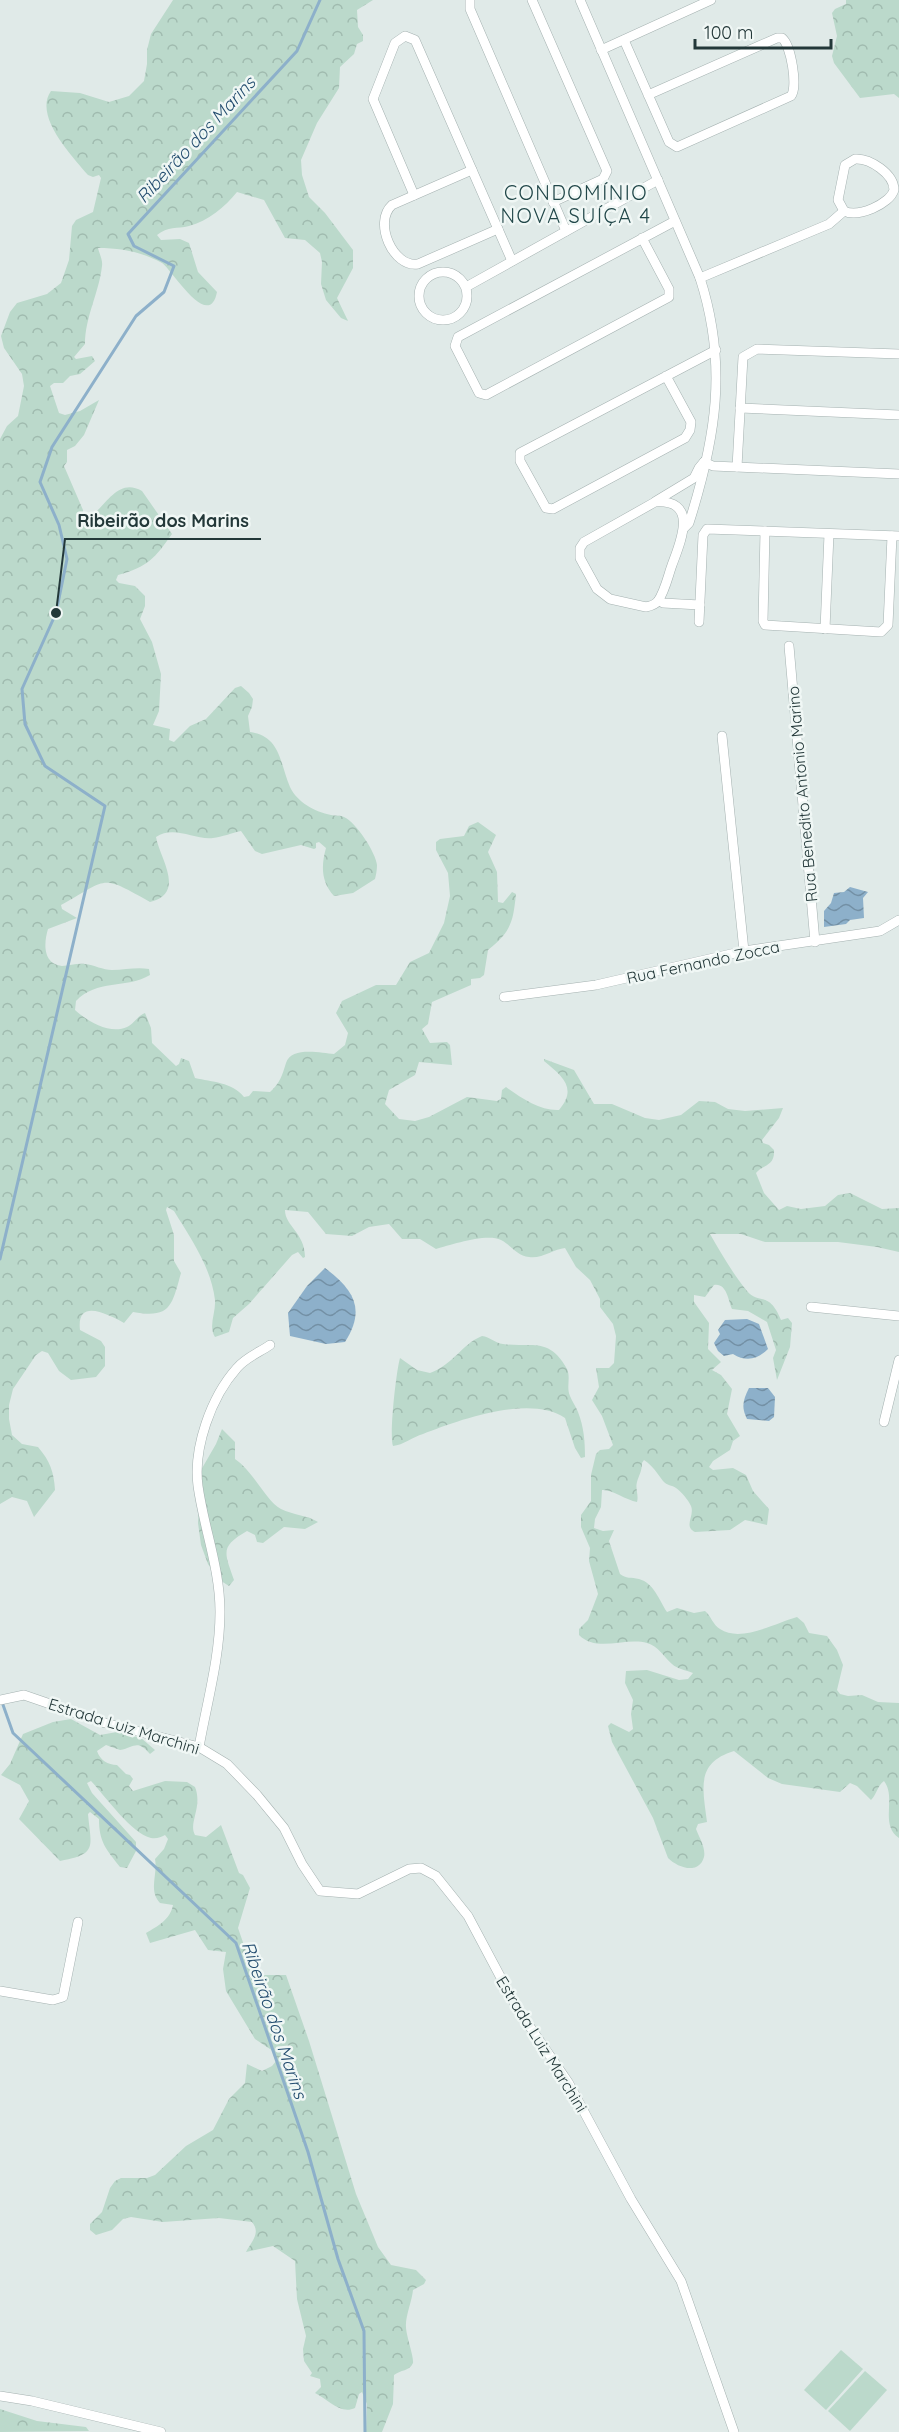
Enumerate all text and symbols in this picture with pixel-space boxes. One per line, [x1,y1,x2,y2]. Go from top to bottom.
scale bar [695,12,832,50]
text: 100 m [704,21,753,44]
water label: Ribeirão dos Marins [131,70,261,208]
district label: CONDOMÍNIO NOVA SUÍÇA 4 [500,180,652,228]
callout: Ribeirão dos Marins [65,503,261,539]
text: Ribeirão dos Marins [77,509,249,532]
street label: Rua Benedito Antonio Marino [783,685,821,903]
street label: Rua Fernando Zocca [625,936,781,988]
street label: Estrada Luiz Marchini [46,1694,202,1758]
water label: Ribeirão dos Marins [237,1938,313,2103]
street label: Estrada Luiz Marchini [492,1972,592,2116]

